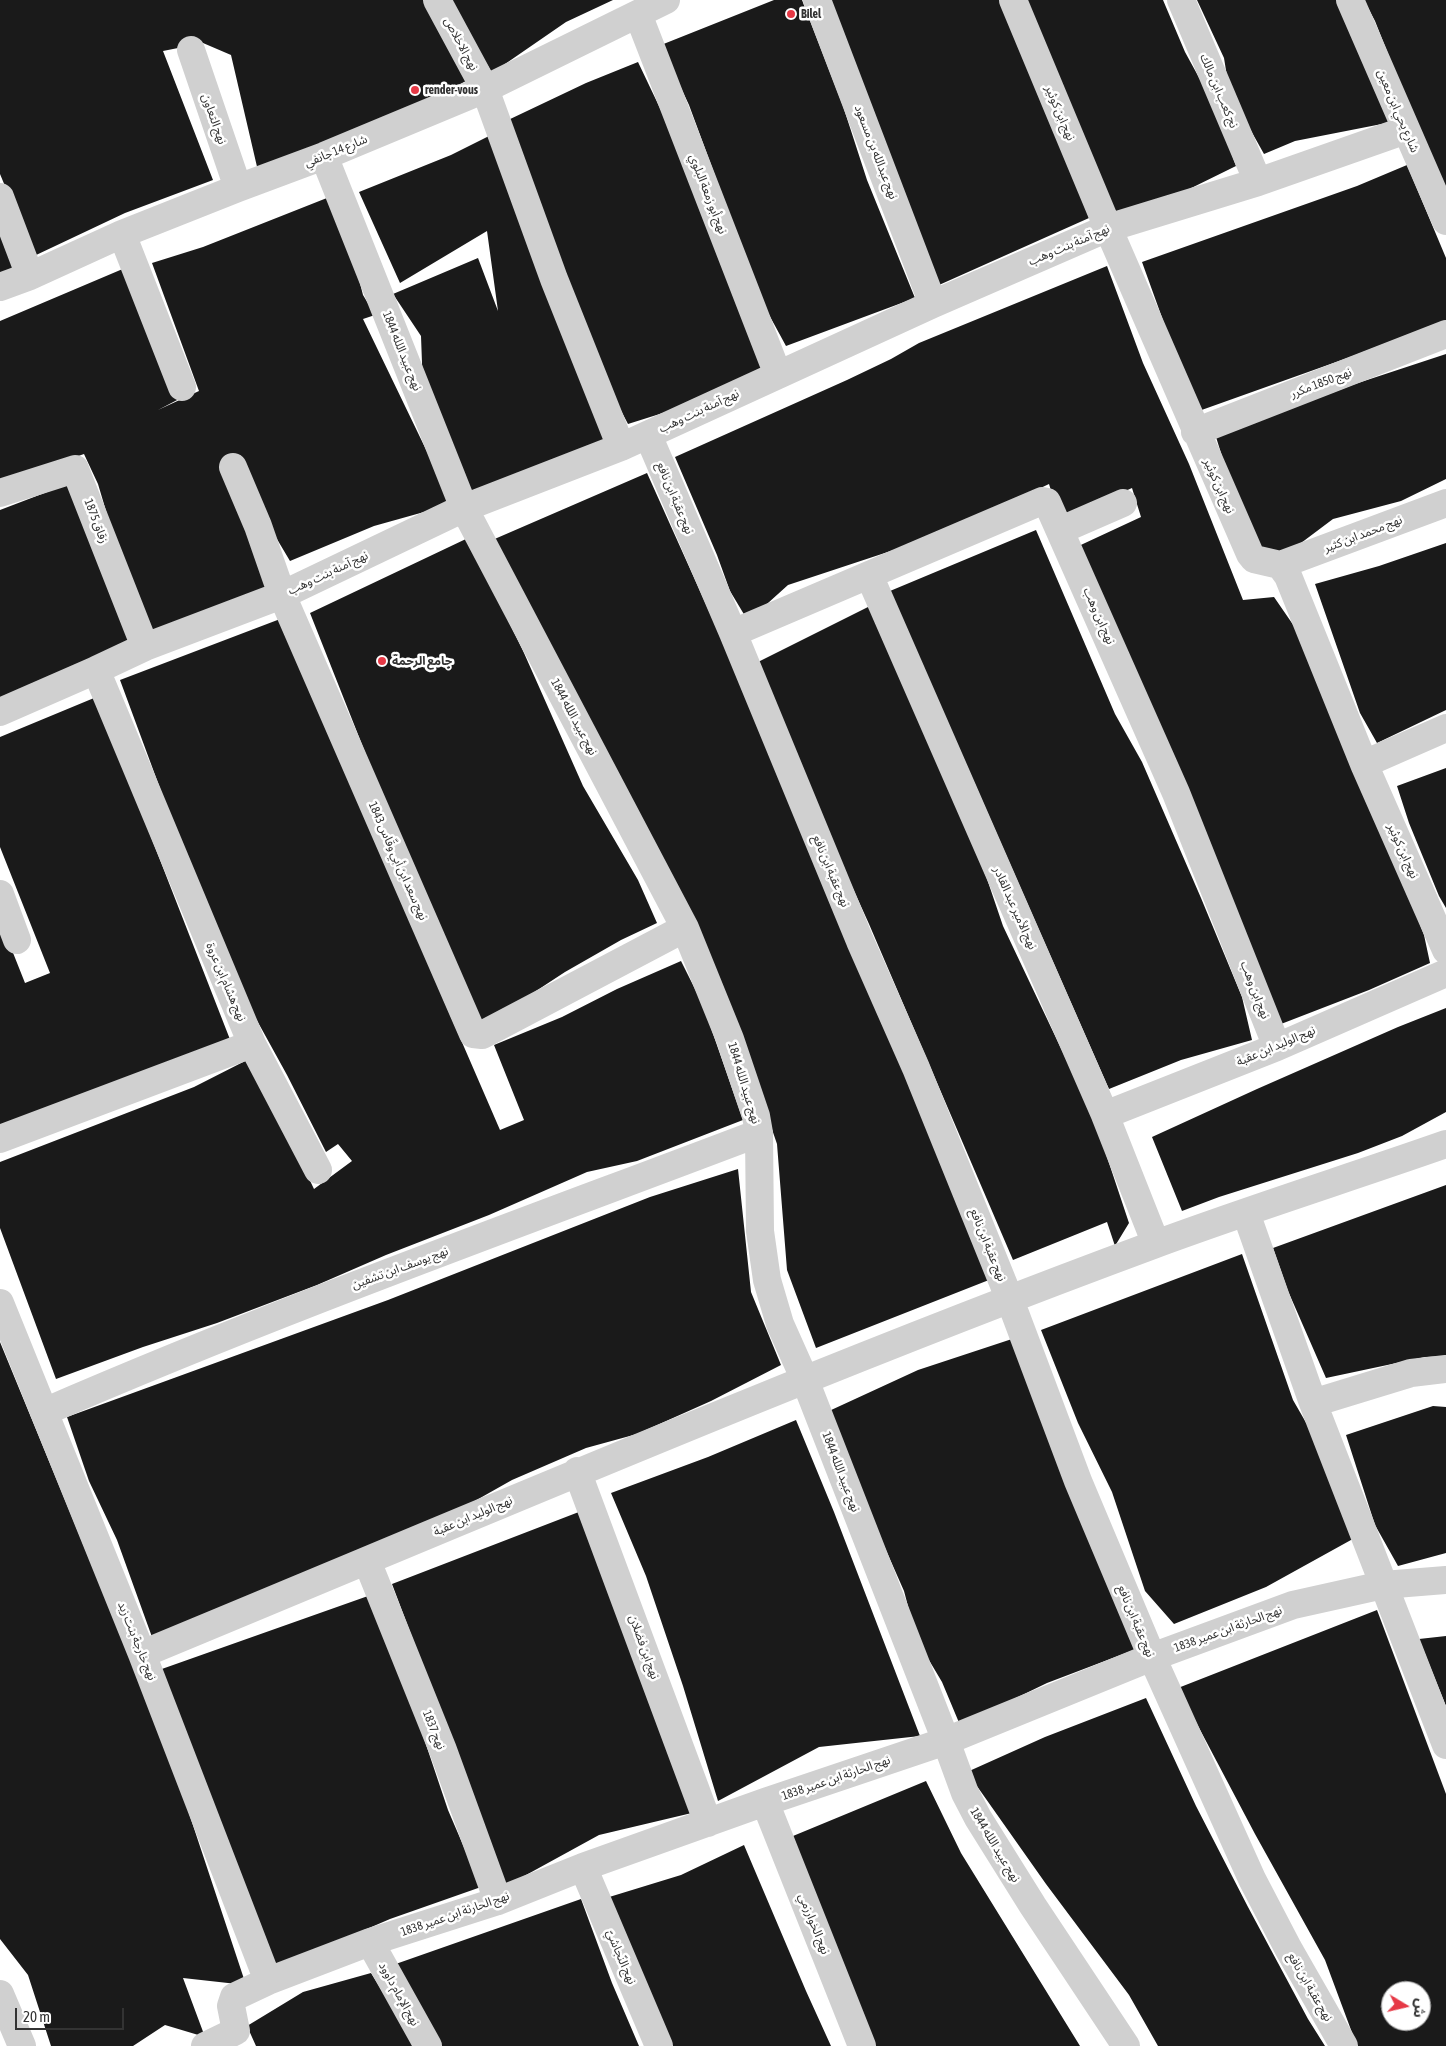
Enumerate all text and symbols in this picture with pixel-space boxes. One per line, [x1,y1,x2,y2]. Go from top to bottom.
place label: Bilel [801,7,821,21]
marker: Bilel [785,8,797,20]
street label: نهج الاخلاص [441,15,481,73]
street label: نج كعب ابن مالك [1197,52,1241,130]
street label: شارع يحي ابن معين [1374,67,1422,155]
place label: render-vous [425,83,478,97]
street label: نهج ابن كوثير [1042,83,1078,143]
marker: render-vous [409,84,421,96]
street label: نهج التعاون [199,92,229,146]
street label: نهج عبدالله بن مسعود [851,103,901,201]
street label: شارع 14 جانفي [302,132,370,170]
street label: نهج أبو زمعة البلوي [686,152,730,236]
street label: نهج آمنة بنت وهب [1026,221,1112,269]
street label: نهج عبيد اللله 1844 [379,309,425,393]
street label: نهج 1850 مكرر [1288,365,1354,401]
street label: نهج آمنة بنت وهب [657,386,741,436]
street label: نهج ابن كوثير [1200,456,1238,516]
street label: نهج عقبة ابن نافع [653,460,697,536]
street label: زقاق 1875 [81,497,111,545]
street label: نهج محمد ابن كثير [1322,512,1404,556]
street label: نهج آمنة بنت وهب [286,548,370,598]
street label: نهج ابن وهب [1080,585,1118,647]
place label: جامع الرحمة [392,654,452,668]
marker: جامع الرحمة [376,655,388,667]
street label: نهج عبيد اللله 1844 [548,676,600,758]
street label: نهج سعد ابن أبي وقّاس 1843 [365,799,431,923]
street label: نهج ابن كوثير [1384,821,1422,881]
street label: نهج عقبة ابن نافع [809,833,853,909]
street label: نهج الأمير عبد القادر [990,864,1040,952]
street label: نهج هشام ابن عروة [203,940,249,1024]
street label: نهج ابن وهب [1237,959,1273,1021]
street label: نهج الوليد ابن عقبة [1234,1023,1318,1069]
street label: نهج عبيد اللله 1844 [725,1040,763,1126]
street label: نهج عقبة ابن نافع [967,1206,1009,1284]
street label: نهج يوسف ابن تشفين [350,1244,450,1292]
street label: نهج عبيد اللله 1844 [819,1430,863,1514]
street label: نهج الوليد ابن عقبة [431,1493,515,1539]
street label: نهج عقبة ابن نافع [1114,1583,1158,1659]
street label: نهج خارجة بنت زيد [115,1599,159,1683]
street label: نهج الحارثة ابن عمير 1838 [1172,1603,1284,1655]
street label: نهج ابن فضلان [626,1613,662,1681]
street label: نهج 1837 [420,1708,448,1752]
street label: نهج الحارثة ابن عمير 1838 [780,1753,892,1803]
street label: نهج عبيد اللله 1844 [967,1805,1023,1885]
street label: نهج الحارثة ابن عمير 1838 [399,1889,511,1939]
street label: نهج الخوارزمي [795,1891,833,1957]
street label: نهج النّجاشيّ [603,1927,639,1987]
street label: نهج عقبة ابن نافع [1284,1950,1336,2024]
street label: نهج الإمام داوود [376,1960,422,2028]
north arrow [1381,1981,1431,2031]
text: ش [1410,1997,1429,2019]
scale bar [18,1998,126,2030]
text: 20 m [23,2008,50,2025]

